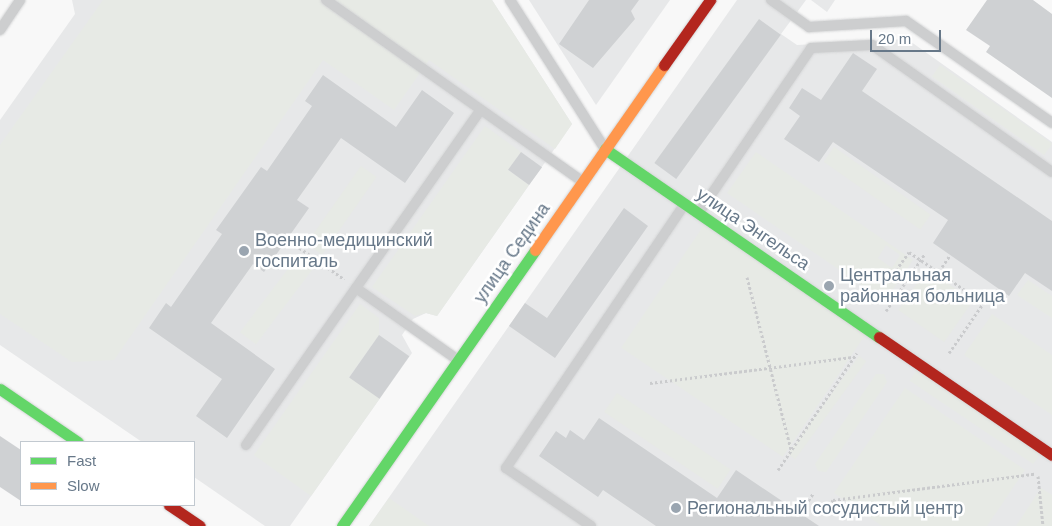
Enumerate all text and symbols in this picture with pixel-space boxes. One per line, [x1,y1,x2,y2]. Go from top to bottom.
scale bar [872,20,943,52]
text: 20 m [878,30,911,47]
street label: улица Энгельса [692,183,814,275]
street label: улица Седина [469,199,555,307]
place label: Военно-медицинский госпиталь [255,230,433,272]
marker: Военно-медицинский госпиталь [237,244,251,258]
place label: Центральная районная больница [840,265,1005,308]
marker: Центральная районная больница [822,279,836,293]
legend [20,441,195,506]
text: Fast [67,452,96,469]
text: Slow [67,477,100,494]
place label: Региональный сосудистый центр [687,497,963,519]
marker: Региональный сосудистый центр [669,501,683,515]

